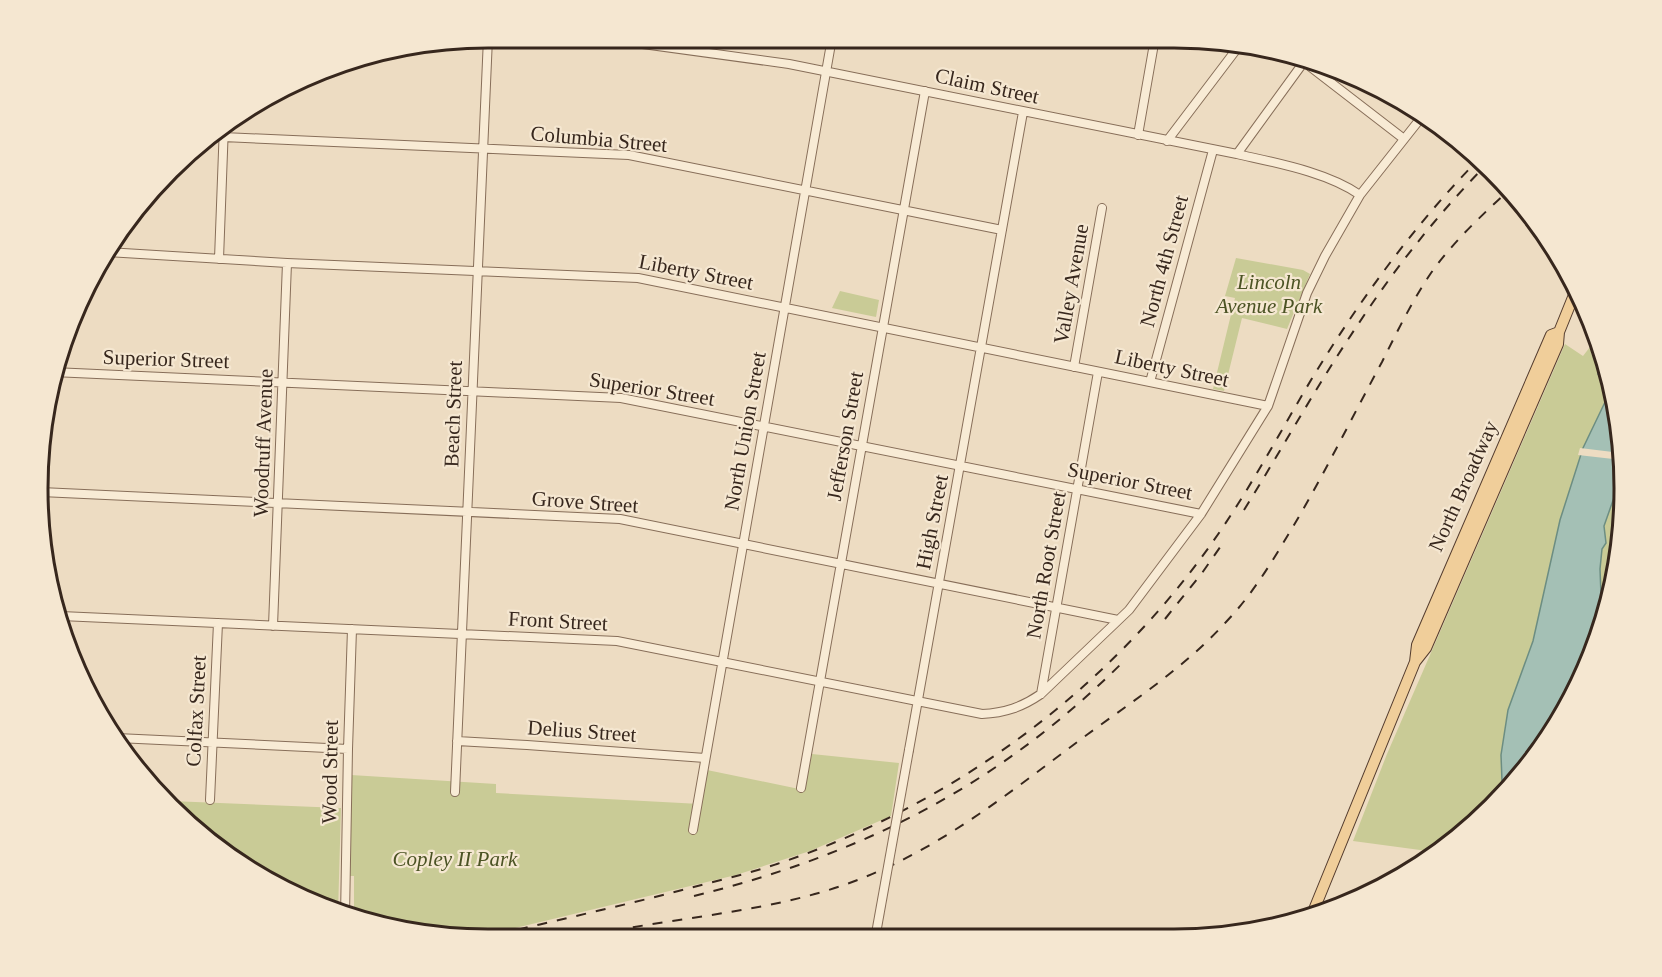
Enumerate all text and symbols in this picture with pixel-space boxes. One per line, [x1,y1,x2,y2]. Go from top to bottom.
street label: Claim Street [933,63,1041,109]
street label: Columbia Street [530,121,668,157]
street label: North 4th Street [1135,192,1193,329]
street label: Valley Avenue [1049,222,1093,346]
street label: Liberty Street [637,249,755,295]
park label: Lincoln Avenue Park [1214,270,1323,318]
street label: Liberty Street [1113,344,1231,392]
street label: Superior Street [102,345,230,373]
street label: North Union Street [719,349,771,512]
street label: Beach Street [439,360,467,468]
street label: Superior Street [588,367,717,411]
street label: Woodruff Avenue [248,368,278,518]
street label: Jefferson Street [822,369,868,503]
street label: North Broadway [1423,416,1503,555]
street label: Superior Street [1066,457,1195,505]
street label: High Street [911,472,953,572]
street label: Grove Street [531,486,639,518]
street label: North Root Street [1021,489,1071,641]
street label: Front Street [508,606,609,636]
street label: Colfax Street [181,655,211,767]
street label: Delius Street [527,715,637,747]
street label: Wood Street [317,720,343,824]
park label: Copley II Park [393,847,518,871]

